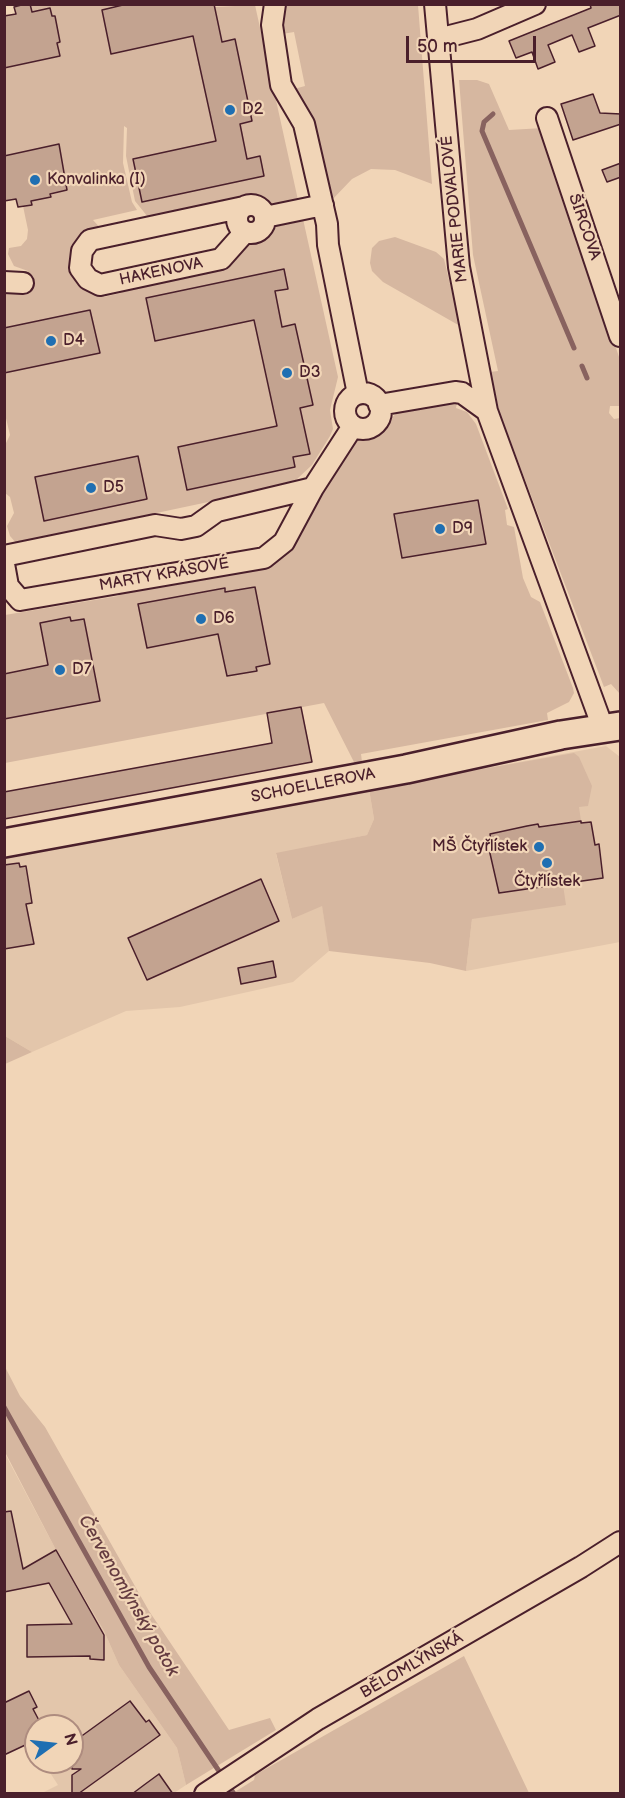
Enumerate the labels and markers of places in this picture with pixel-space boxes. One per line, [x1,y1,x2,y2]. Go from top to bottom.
place label: D2 [242,100,263,120]
marker: D2 [223,103,237,117]
place label: Konvalinka (I) [47,170,146,190]
marker: Konvalinka (I) [28,173,42,187]
place label: D4 [63,331,84,351]
marker: D4 [44,334,58,348]
place label: D3 [299,363,321,383]
marker: D3 [280,366,294,380]
place label: D5 [103,478,124,498]
marker: D5 [84,481,98,495]
place label: D9 [452,519,473,539]
marker: D9 [433,522,447,536]
place label: D6 [213,609,234,629]
marker: D6 [194,612,208,626]
place label: D7 [72,660,92,680]
marker: D7 [53,663,67,677]
place label: MŠ Čtyřlístek [432,837,527,857]
marker: MŠ Čtyřlístek [532,840,546,854]
marker: Čtyřlístek [540,856,554,870]
place label: Čtyřlístek [514,872,580,892]

